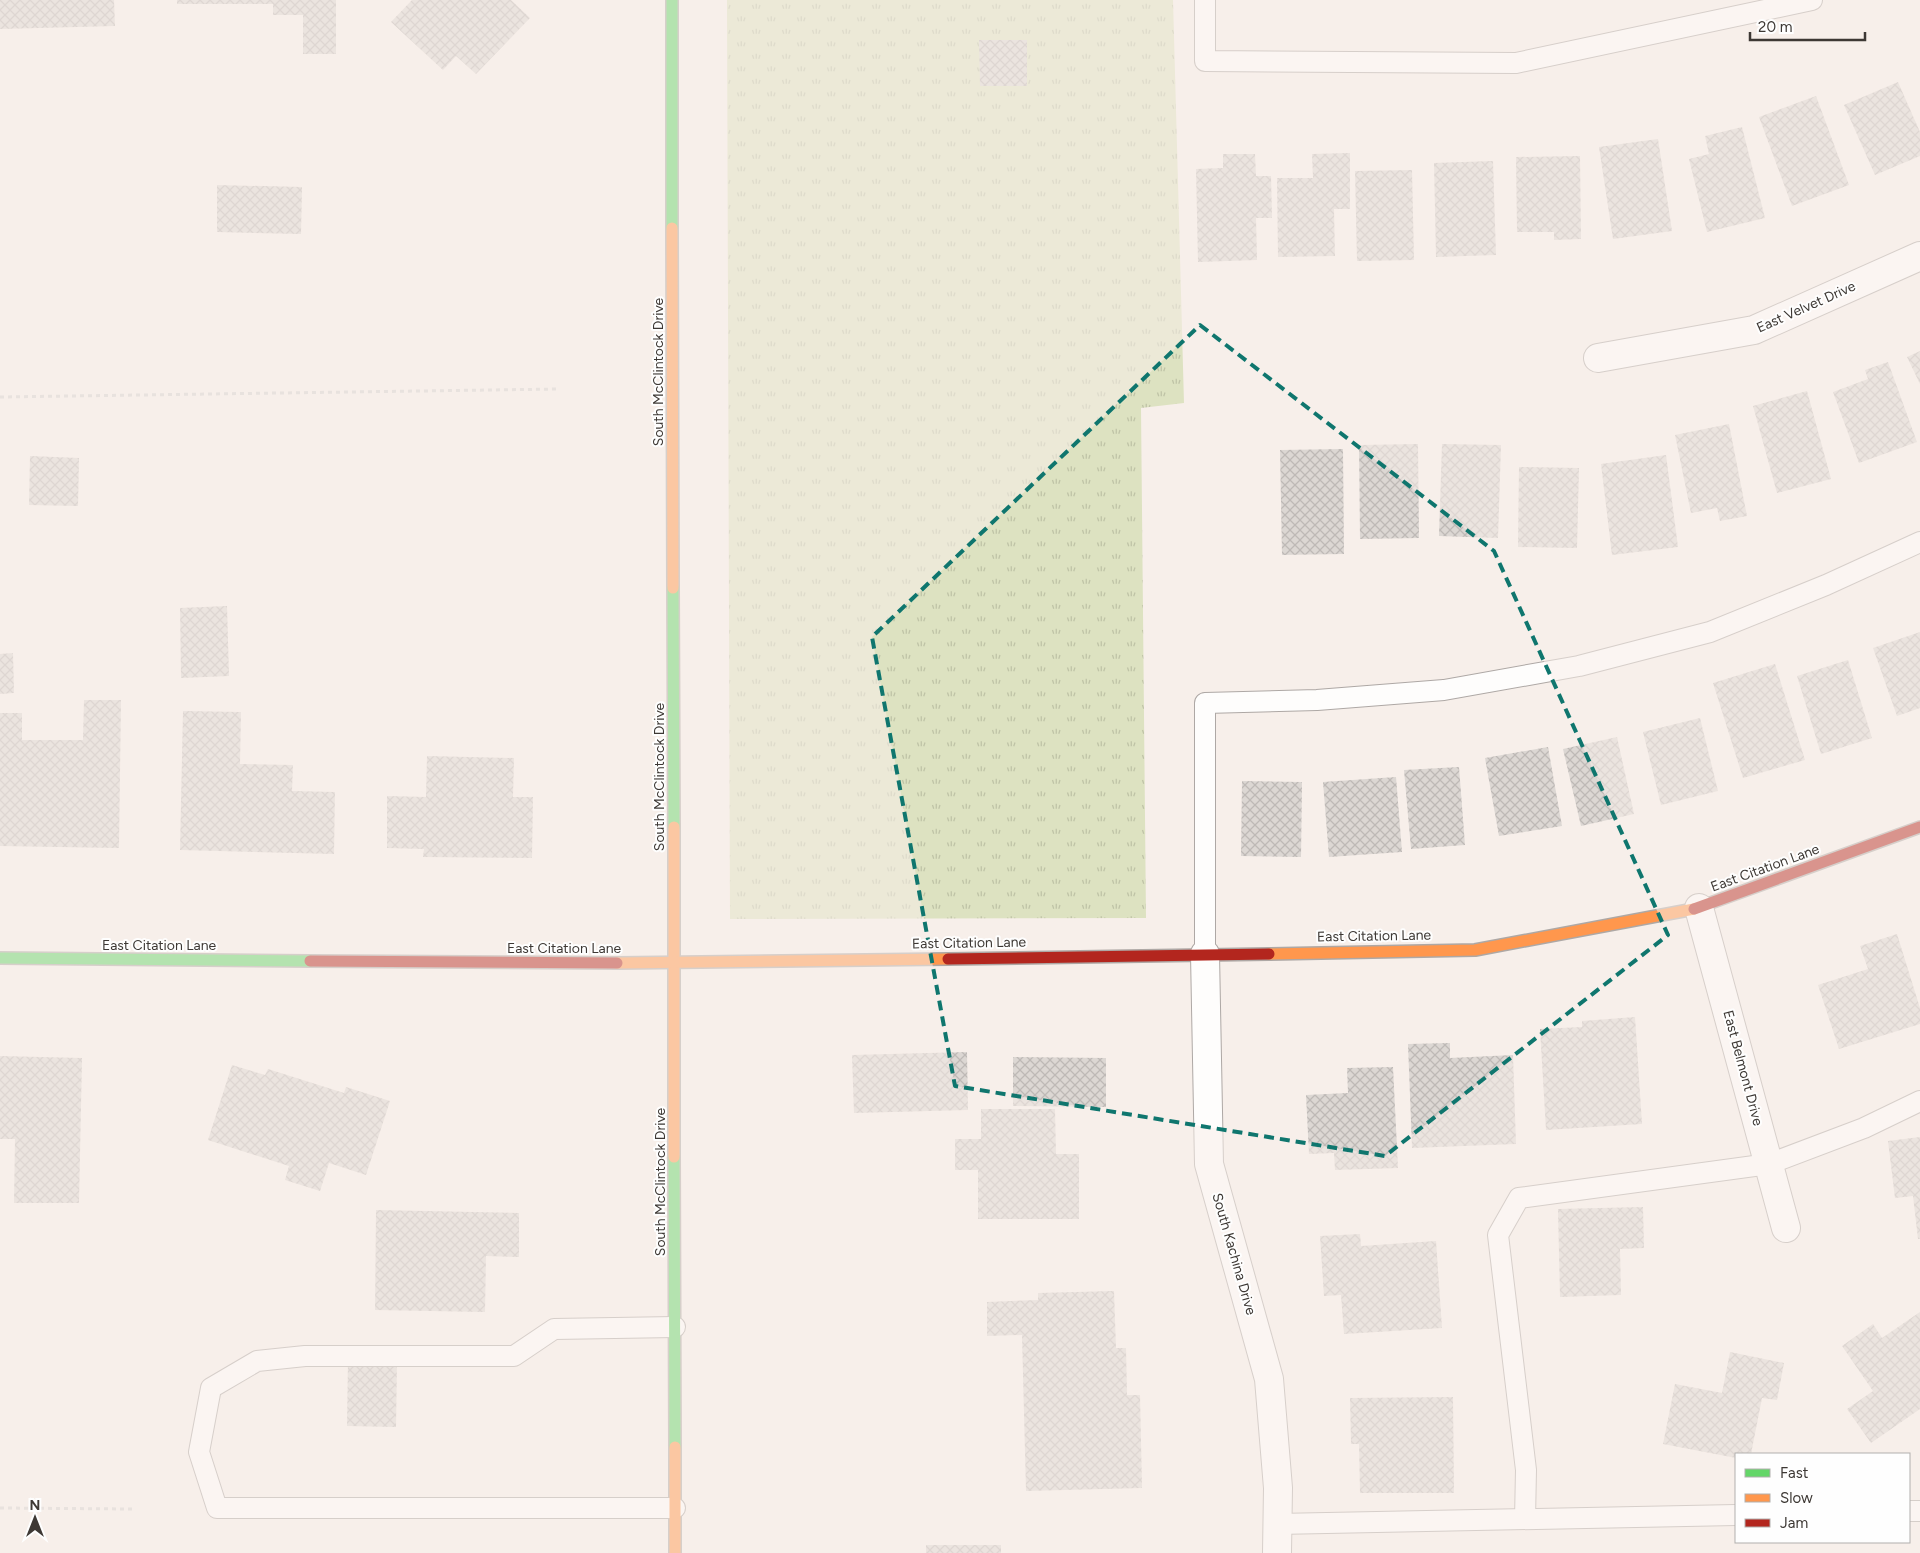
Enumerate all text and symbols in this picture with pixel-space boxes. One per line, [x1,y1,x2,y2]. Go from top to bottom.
scale bar [1750,10,1865,42]
text: 20 m [1758,18,1792,36]
street label: East Velvet Drive [1754,277,1858,336]
street label: South McClintock Drive [650,297,667,446]
street label: South McClintock Drive [651,702,668,851]
street label: East Citation Lane [1708,840,1822,896]
street label: East Citation Lane [1317,926,1432,945]
street label: East Citation Lane [912,933,1027,952]
street label: East Citation Lane [102,937,216,954]
street label: East Citation Lane [507,940,621,957]
street label: East Belmont Drive [1719,1008,1767,1128]
street label: South McClintock Drive [652,1107,669,1256]
street label: South Kachina Drive [1208,1191,1260,1317]
legend [1735,1453,1910,1543]
text: Fast [1780,1464,1809,1482]
text: Slow [1780,1489,1813,1507]
north arrow [10,1493,60,1543]
text: N [30,1497,40,1514]
text: Jam [1780,1514,1808,1532]

